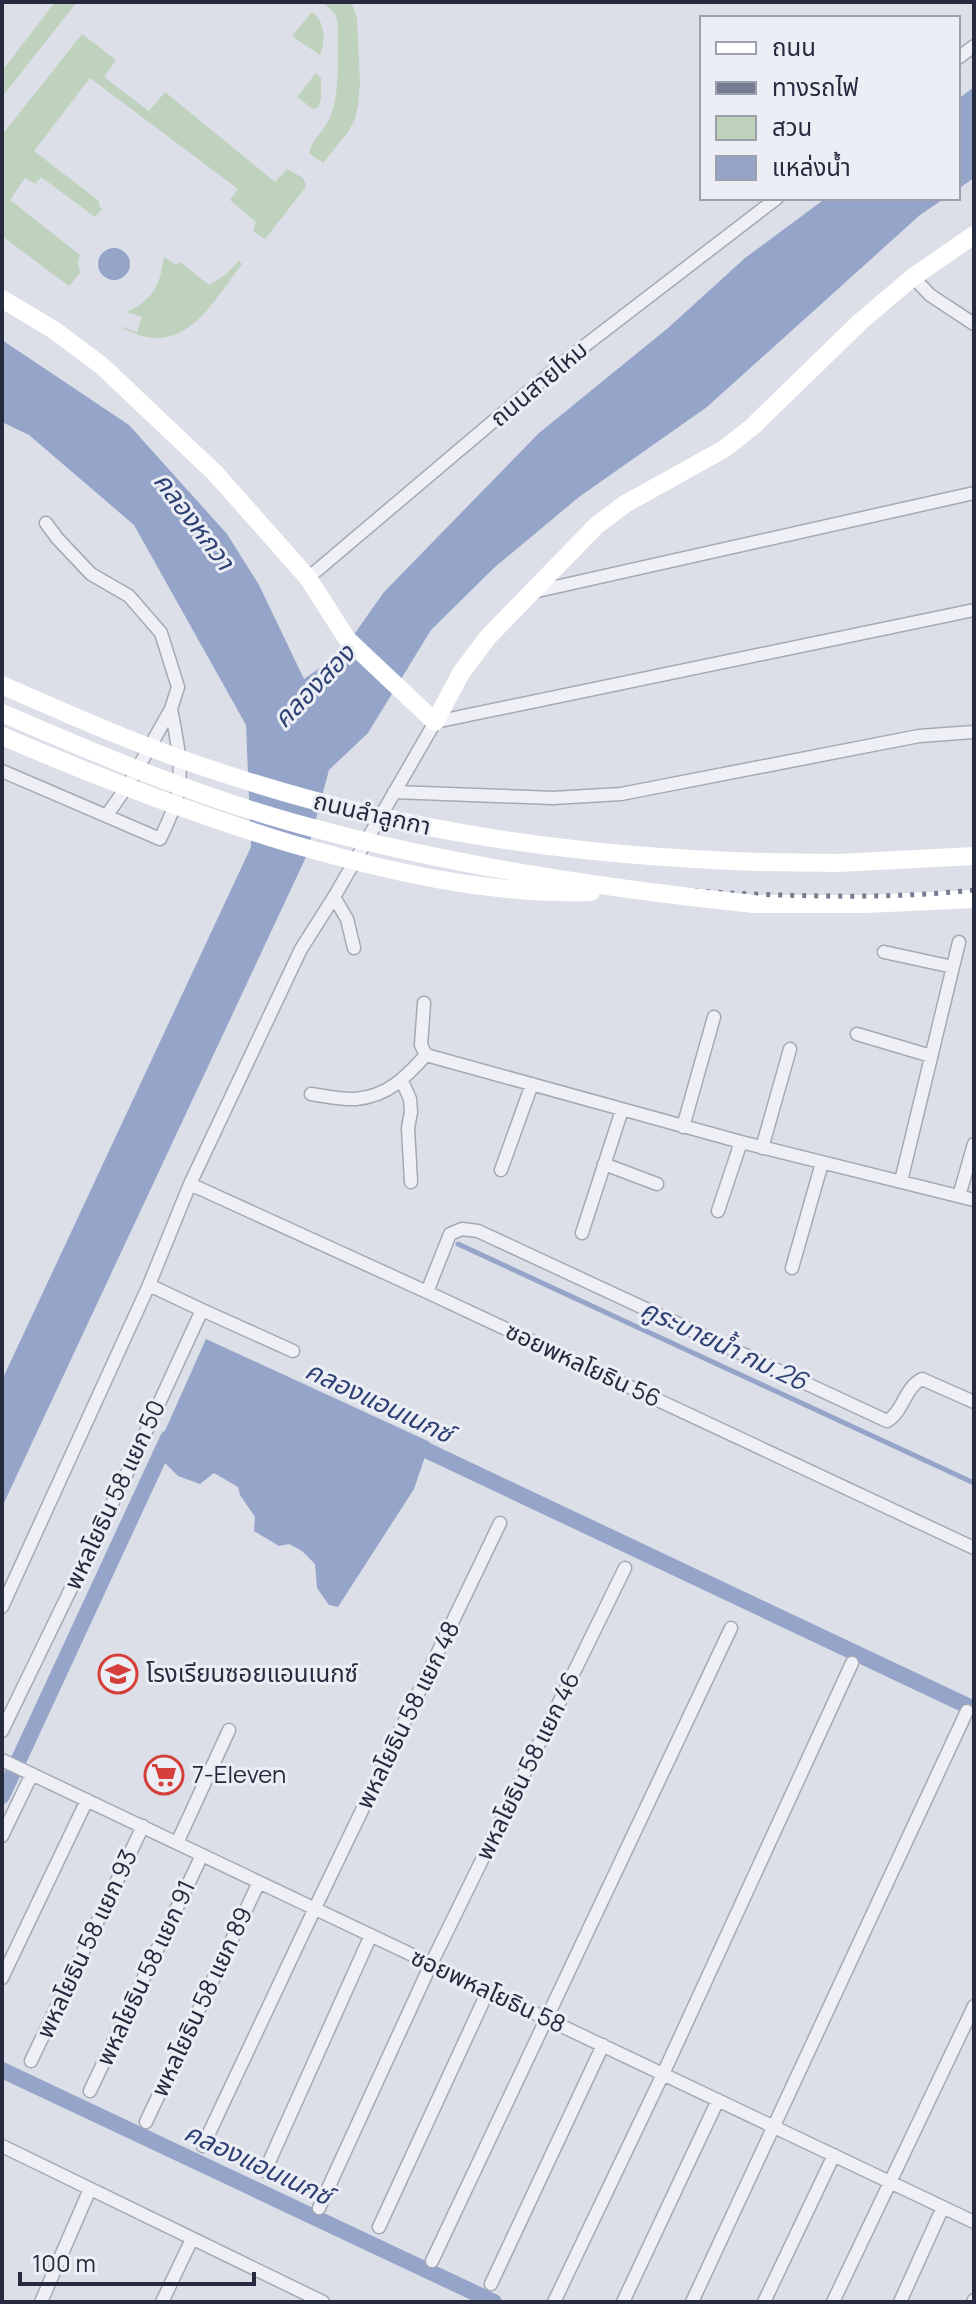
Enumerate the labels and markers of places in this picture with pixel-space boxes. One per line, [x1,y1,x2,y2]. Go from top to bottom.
school or university icon: โรงเรียนซอยแอนเนกซ์ [97,1653,139,1695]
place label: โรงเรียนซอยแอนเนกซ์ [146,1656,359,1689]
supermarket icon: 7-Eleven [143,1754,185,1796]
place label: 7-Eleven [192,1757,286,1790]

